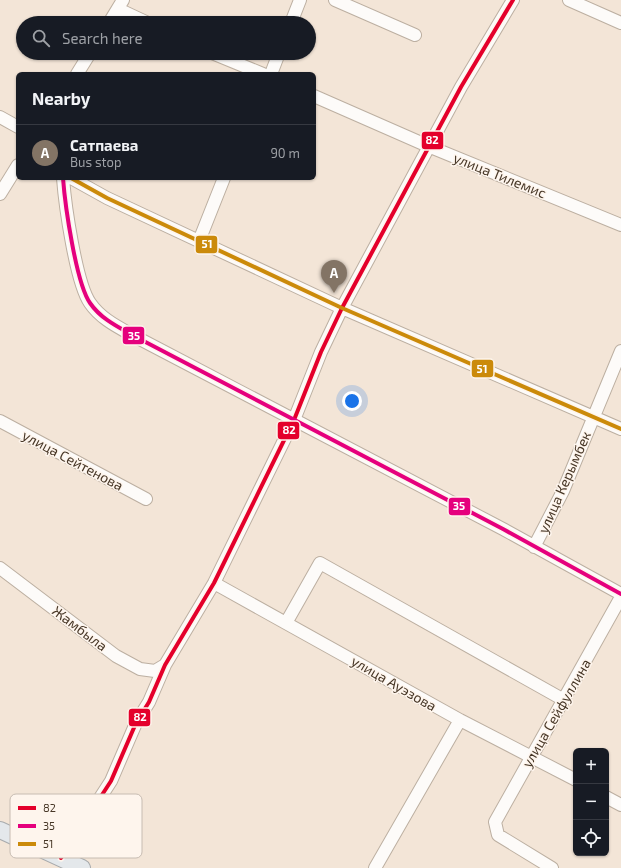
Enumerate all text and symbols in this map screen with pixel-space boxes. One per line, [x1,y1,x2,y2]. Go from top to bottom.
search box [16,16,316,60]
icon: search [30,27,52,49]
text: Search here [62,29,143,47]
text: Nearby [32,88,90,108]
line badge: 82 [421,131,444,150]
text: 82 [425,133,439,146]
text: Сатпаева [70,136,138,154]
text: A [41,145,49,161]
text: 90 m [270,145,300,161]
street label: улица Тилемис [451,149,549,201]
text: Bus stop [70,154,121,170]
line badge: 51 [195,235,218,254]
text: 51 [202,237,212,250]
pin: A [321,260,347,293]
line badge: 35 [122,326,145,345]
text: 35 [128,329,140,342]
line badge: 51 [471,359,494,378]
text: 51 [477,362,487,375]
your location [342,391,362,411]
line badge: 82 [277,421,300,440]
text: 82 [282,423,296,436]
street label: улица Сейтенова [20,426,126,494]
street label: улица Керымбек [534,428,594,536]
line badge: 35 [448,497,471,516]
text: 35 [453,499,465,512]
street label: Жамбыла [49,602,111,654]
street label: улица Ауэзова [348,652,440,714]
street label: улица Сейфуллина [518,656,594,770]
line badge: 82 [128,708,151,727]
text: 82 [133,710,147,723]
map controls [573,748,609,856]
button: + [573,748,609,784]
button: − [573,784,609,820]
legend [10,794,142,858]
text: 82 [43,801,56,814]
text: 35 [43,819,55,832]
button: locate [573,820,609,856]
text: 51 [43,837,53,850]

